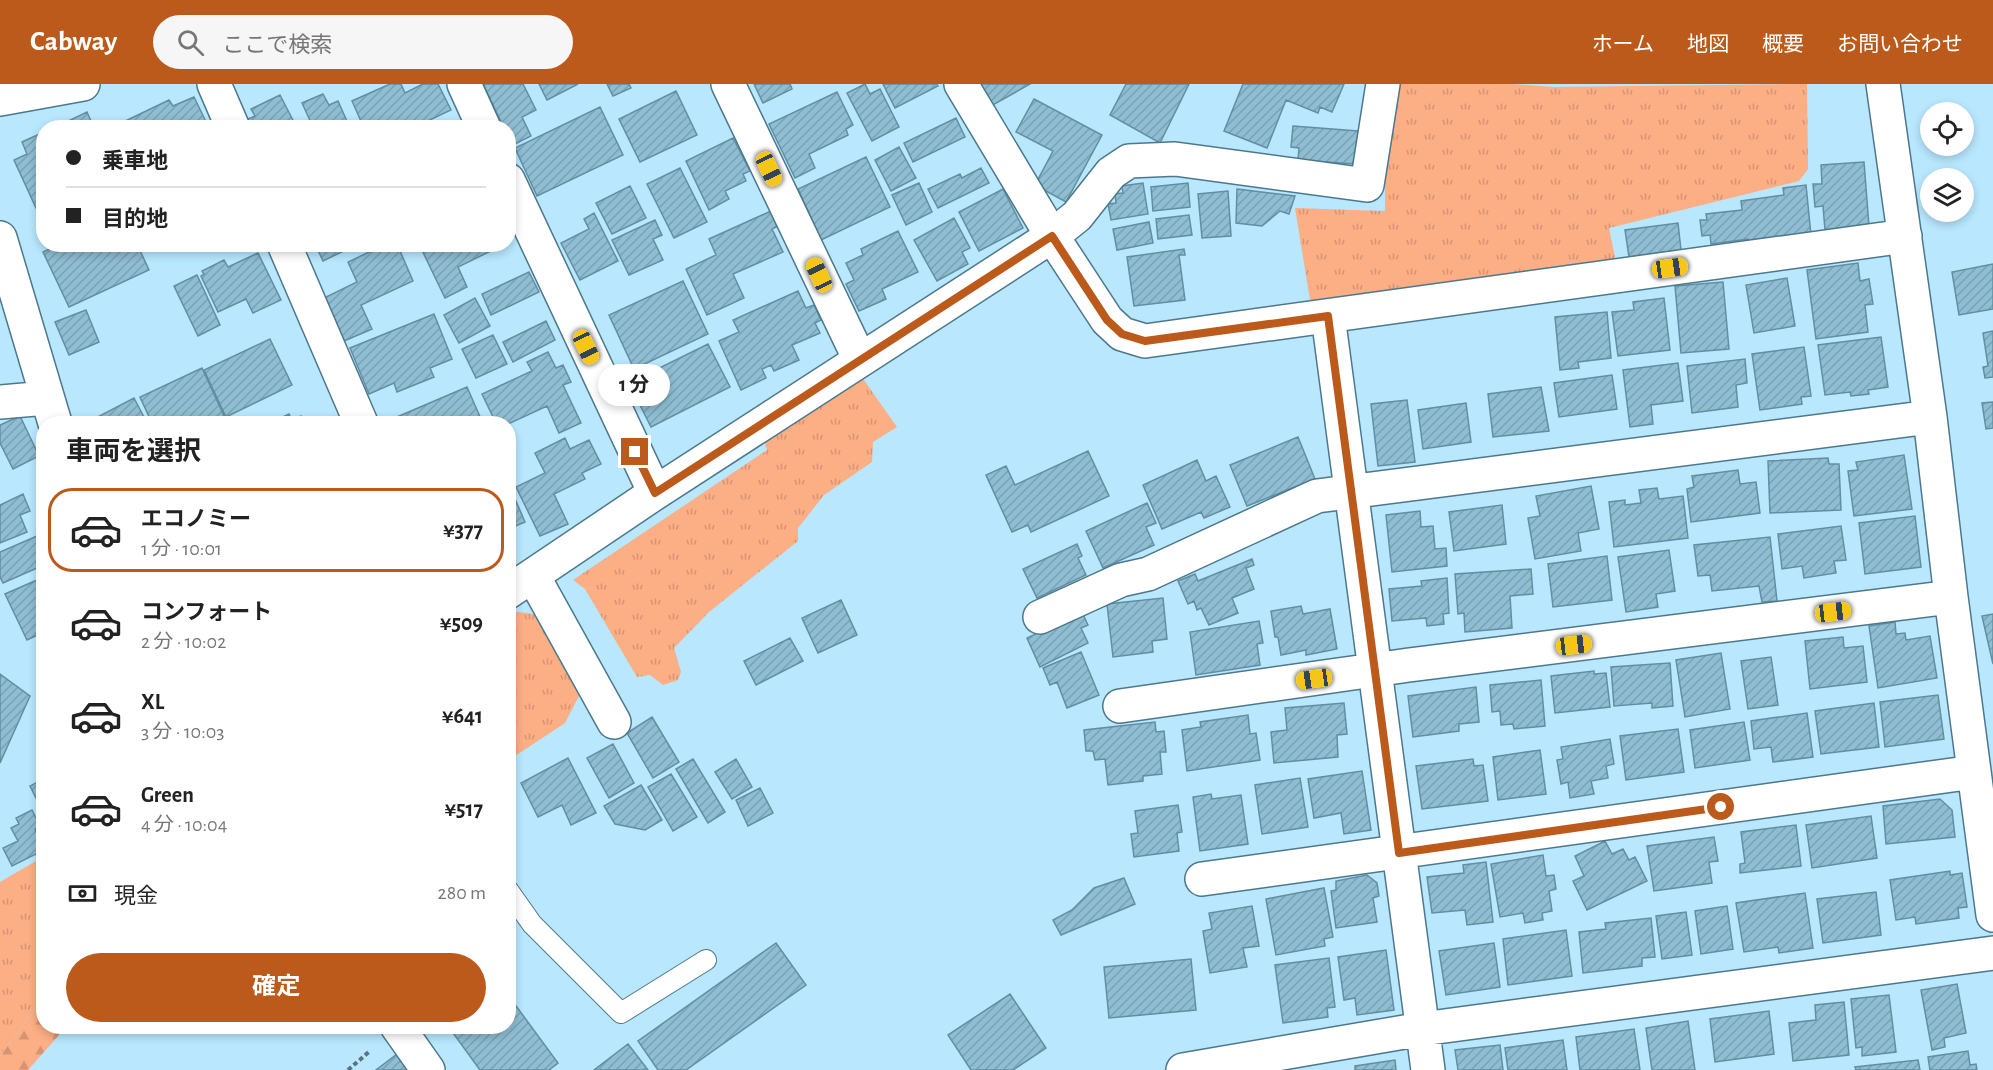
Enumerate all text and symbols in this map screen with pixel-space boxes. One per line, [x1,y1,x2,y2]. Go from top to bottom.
search box [153,15,573,69]
icon: search [174,26,207,59]
text: Cabway [30,28,117,56]
text: ここで検索 [222,34,332,56]
text: ホーム [1592,34,1654,55]
text: 地図 [1687,34,1729,55]
text: 概要 [1762,34,1804,55]
text: お問い合わせ [1837,34,1963,55]
map controls [1920,102,1974,222]
button: locate [1920,102,1974,156]
car [753,149,785,189]
text: 乗車地 [102,150,168,172]
button: layers [1920,168,1974,222]
text: 目的地 [102,208,168,230]
car [803,255,835,295]
car [1651,257,1689,279]
car [570,327,602,367]
callout: 1 分 [599,365,671,407]
text: 1 分 [619,375,649,395]
text: 車両を選択 [66,438,201,465]
route end [621,438,648,465]
icon: car [69,503,123,557]
text: エコノミー [141,508,251,530]
text: ¥377 [443,519,483,541]
text: 1 分 · 10:01 [141,539,222,559]
icon: car [69,596,123,650]
text: コンフォート [141,601,272,623]
car [1814,601,1852,623]
text: ¥509 [440,612,483,634]
text: 2 分 · 10:02 [141,632,226,652]
car [1555,634,1593,656]
car [1295,668,1333,690]
icon: car [69,689,123,743]
text: XL [141,691,164,713]
text: ¥641 [442,705,483,727]
text: 3 分 · 10:03 [141,722,225,742]
icon: car [69,782,123,836]
text: Green [141,784,194,806]
route start [1707,793,1734,820]
text: ¥517 [444,798,483,820]
text: 4 分 · 10:04 [141,815,227,835]
icon: cash [66,877,99,910]
text: 280 m [438,883,486,903]
text: 現金 [114,885,158,907]
button: 確定 [66,953,486,1022]

